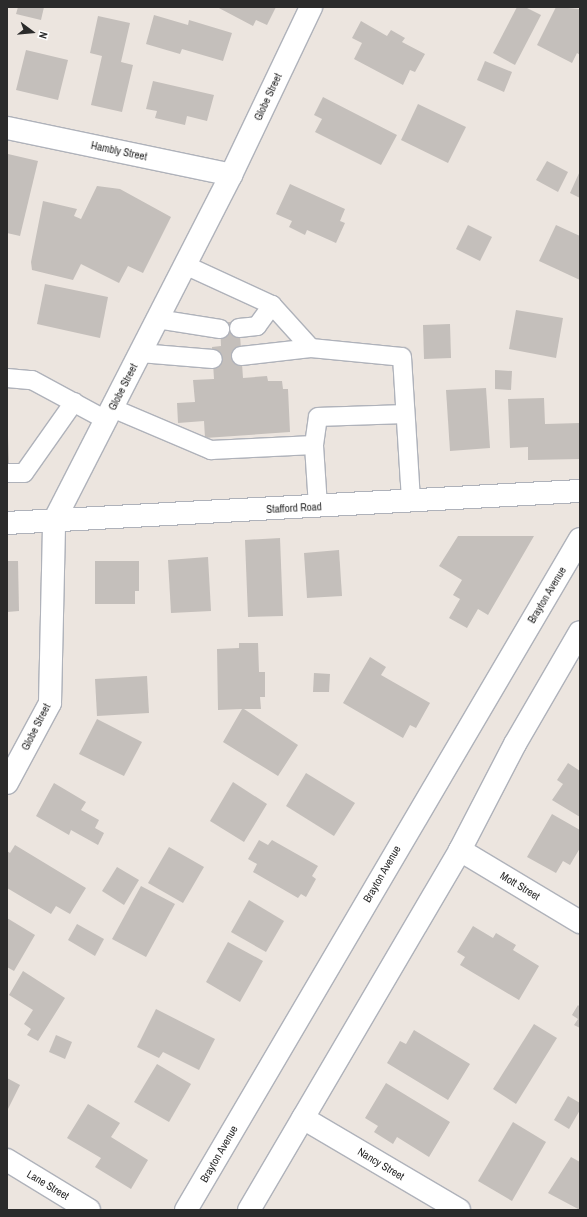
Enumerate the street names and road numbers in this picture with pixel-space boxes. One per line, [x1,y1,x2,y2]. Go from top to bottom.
street label: Globe Street [251,71,285,123]
street label: Hambly Street [90,139,148,163]
street label: Globe Street [106,361,140,413]
street label: Stafford Road [266,500,322,516]
street label: Brayton Avenue [525,564,569,626]
street label: Globe Street [19,701,53,753]
street label: Brayton Avenue [360,843,404,905]
street label: Mott Street [498,869,542,903]
street label: Brayton Avenue [197,1123,241,1185]
street label: Nancy Street [355,1145,407,1183]
street label: Lane Street [25,1167,71,1203]

